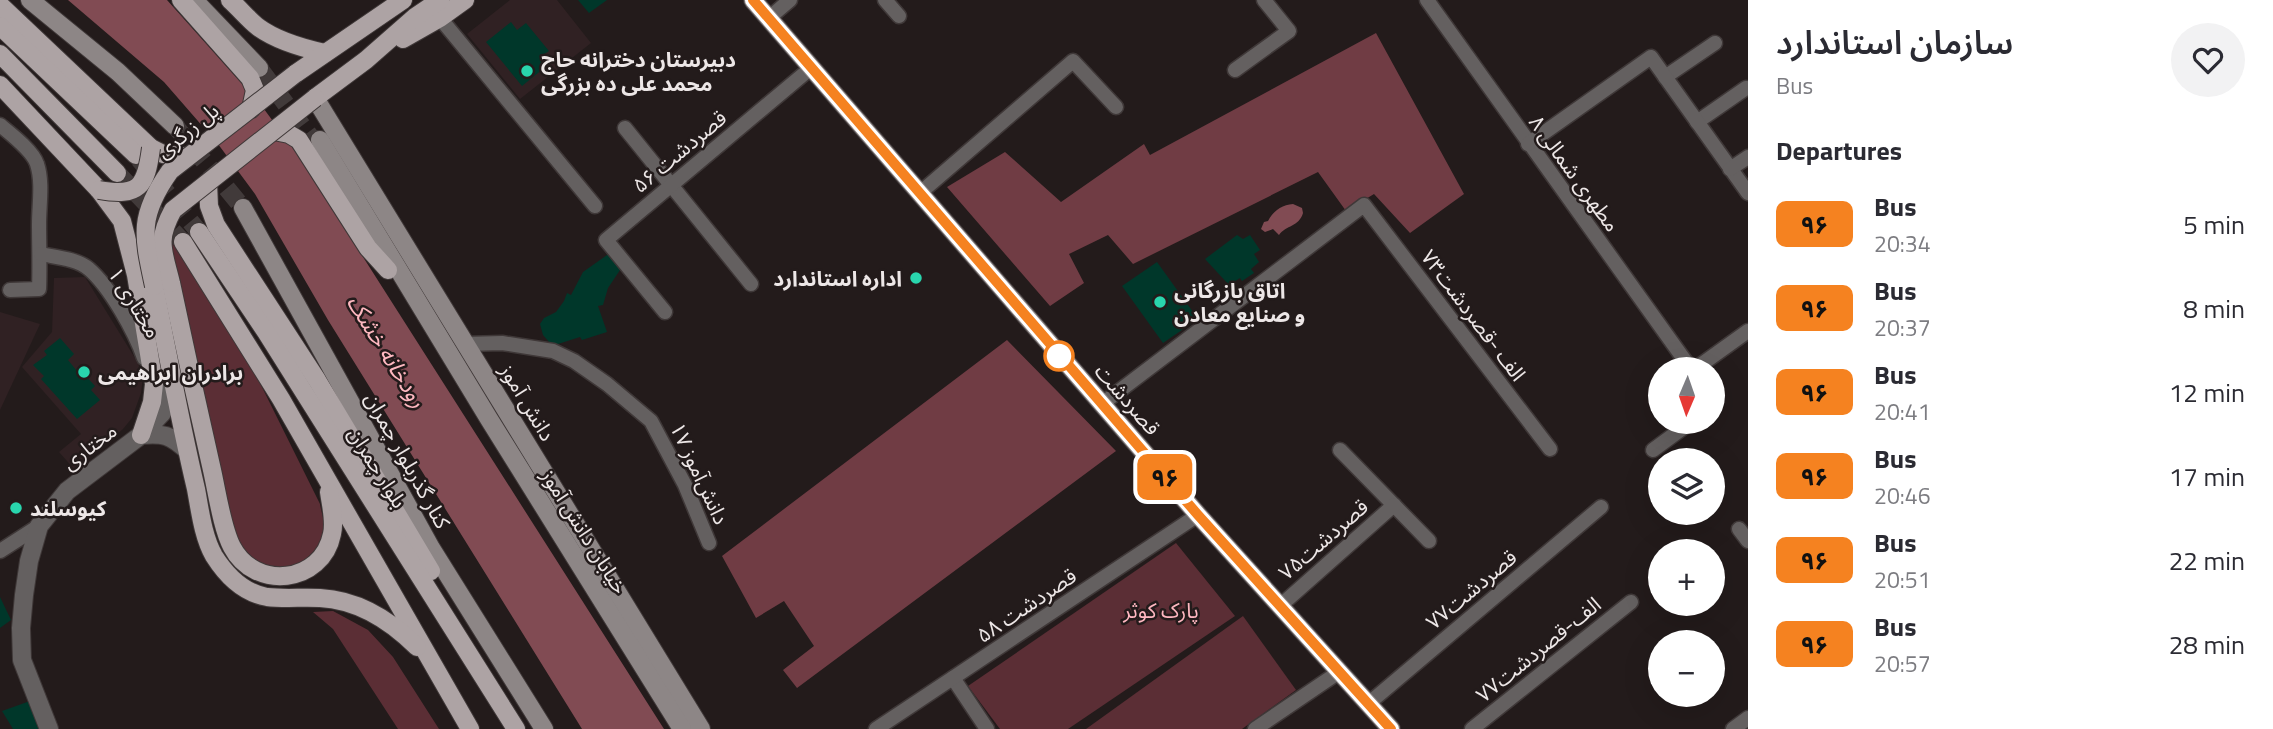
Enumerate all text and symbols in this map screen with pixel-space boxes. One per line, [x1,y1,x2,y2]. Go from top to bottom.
text: سازمان استاندارد [1776,17,2013,67]
button: heart [2171,23,2245,97]
place label: دبیرستان دخترانه حاج محمد علی ده بزرگی [541,43,736,99]
marker: دبیرستان دخترانه حاج محمد علی ده بزرگی [519,63,535,79]
text: Bus [1776,68,1813,103]
street label: پل زرگری [148,94,226,166]
street label: ۵۶ قصردشت [625,102,733,200]
street label: ۸ مطهری شمالی [1522,108,1628,238]
text: Departures [1776,131,1902,170]
text: Bus [1874,187,1916,226]
text: 5 min [2183,205,2245,244]
text: ۹۶ [1801,206,1828,242]
text: 20:34 [1874,226,1931,261]
street label: الف -قصردشت۷۳ [1414,242,1534,388]
street label: ۱ مختاری [101,260,169,344]
place label: اداره استاندارد [773,262,902,294]
marker: اداره استاندارد [908,270,924,286]
text: Bus [1874,271,1916,310]
place label: اتاق بازرگانی و صنایع معادن [1174,274,1305,330]
water label: رودخانه خشک [338,287,436,415]
text: 8 min [2183,289,2245,328]
text: ۹۶ [1801,290,1828,326]
marker: اتاق بازرگانی و صنایع معادن [1152,294,1168,310]
text: 20:37 [1874,310,1931,345]
unlabelled marker [1044,341,1074,371]
text: Bus [1874,355,1916,394]
place label: برادران ابراهیمی [98,356,243,388]
street label: دانش آموز [492,356,564,447]
street label: قصردشت [1088,356,1168,442]
north arrow [1648,357,1726,434]
map controls [1648,357,1725,707]
marker: برادران ابراهیمی [76,364,92,380]
text: 12 min [2169,373,2245,412]
text: ۹۶ [1801,374,1828,410]
street label: کنار گذربلوار چمران [360,387,456,533]
text: 20:41 [1874,394,1931,429]
street label: مختاری [55,415,123,477]
street label: دانش‌آموز ۱۷ [662,417,738,529]
street label: بلوار چمران [343,422,413,512]
text: Bus [1874,439,1916,478]
button: layers [1648,448,1725,525]
line badge: ۹۶ [1134,454,1196,500]
text: 17 min [2169,457,2245,496]
text: ۹۶ [1801,458,1828,494]
text: ۹۶ [1151,459,1179,495]
street label: خیابان دانش آموز [533,461,636,600]
text: 20:46 [1874,478,1931,513]
street label: قصردشت۷۵ [1271,491,1375,587]
place label: کیوسلند [30,492,107,524]
marker: کیوسلند [8,500,24,516]
text: Bus [1874,523,1916,562]
button: + [1648,539,1725,616]
street label: قصردشت۷۷ [1418,541,1524,637]
text: 22 min [2169,541,2245,580]
text: ۹۶ [1801,542,1828,578]
street label: قصردشت ۵۸ [969,560,1083,650]
text: 20:51 [1874,562,1931,597]
street label: ۷۷الف-قصردشت [1468,588,1608,710]
park label: پارک کوثر [1122,594,1199,626]
text: Bus [1874,607,1916,646]
text: 28 min [2169,625,2245,664]
text: ۹۶ [1801,626,1828,662]
button: − [1648,630,1725,707]
text: 20:57 [1874,646,1931,681]

